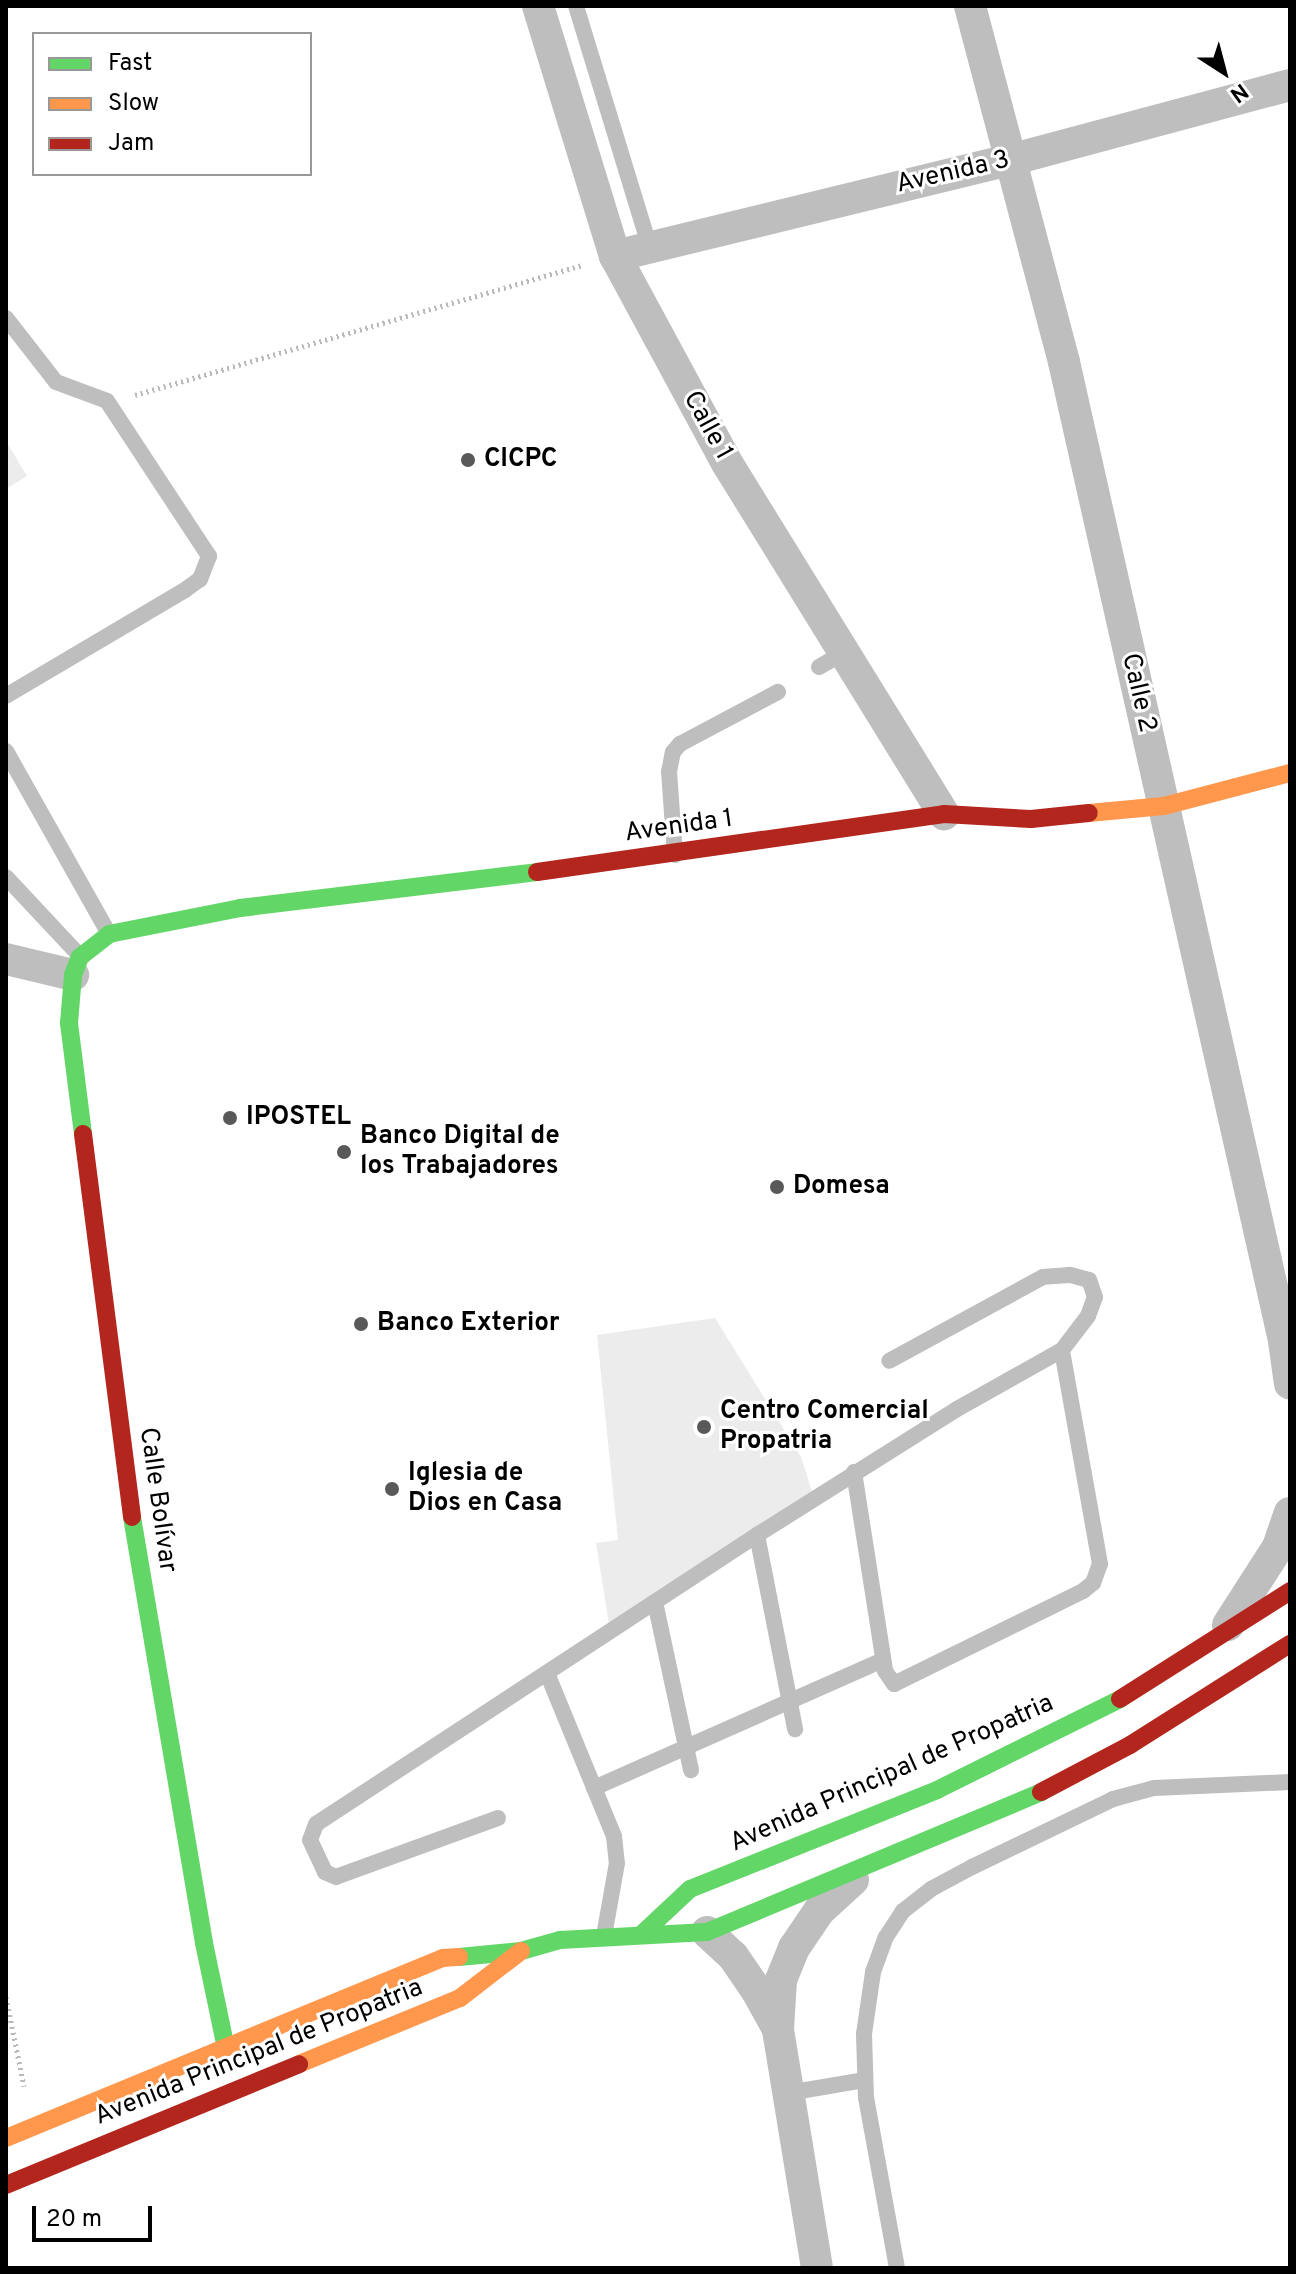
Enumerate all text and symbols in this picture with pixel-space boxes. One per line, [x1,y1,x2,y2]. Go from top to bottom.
legend [32,32,312,176]
north arrow [1184,32,1264,112]
text: Fast [108,49,152,79]
text: N [1224,76,1253,107]
text: Slow [108,89,159,119]
text: Jam [108,129,154,159]
street label: Avenida 3 [893,145,1013,201]
street label: Calle 1 [675,386,739,466]
place label: CICPC [484,444,557,476]
marker: CICPC [459,451,477,469]
street label: Calle 2 [1114,650,1162,736]
street label: Avenida 1 [623,804,735,850]
place label: IPOSTEL [246,1102,351,1134]
marker: IPOSTEL [221,1109,239,1127]
place label: Banco Digital de los Trabajadores [360,1121,560,1182]
marker: Banco Digital de los Trabajadores [335,1143,353,1161]
place label: Domesa [793,1171,890,1203]
marker: Domesa [768,1178,786,1196]
place label: Banco Exterior [377,1308,560,1340]
marker: Banco Exterior [352,1315,370,1333]
place label: Centro Comercial Propatria [720,1396,929,1458]
marker: Centro Comercial Propatria [695,1418,713,1436]
street label: Calle Bolívar [131,1425,183,1575]
place label: Iglesia de Dios en Casa [408,1458,562,1520]
marker: Iglesia de Dios en Casa [383,1480,401,1498]
street label: Avenida Principal de Propatria [725,1688,1059,1860]
street label: Avenida Principal de Propatria [90,1973,428,2133]
scale bar [36,2190,156,2240]
text: 20 m [46,2205,102,2235]

